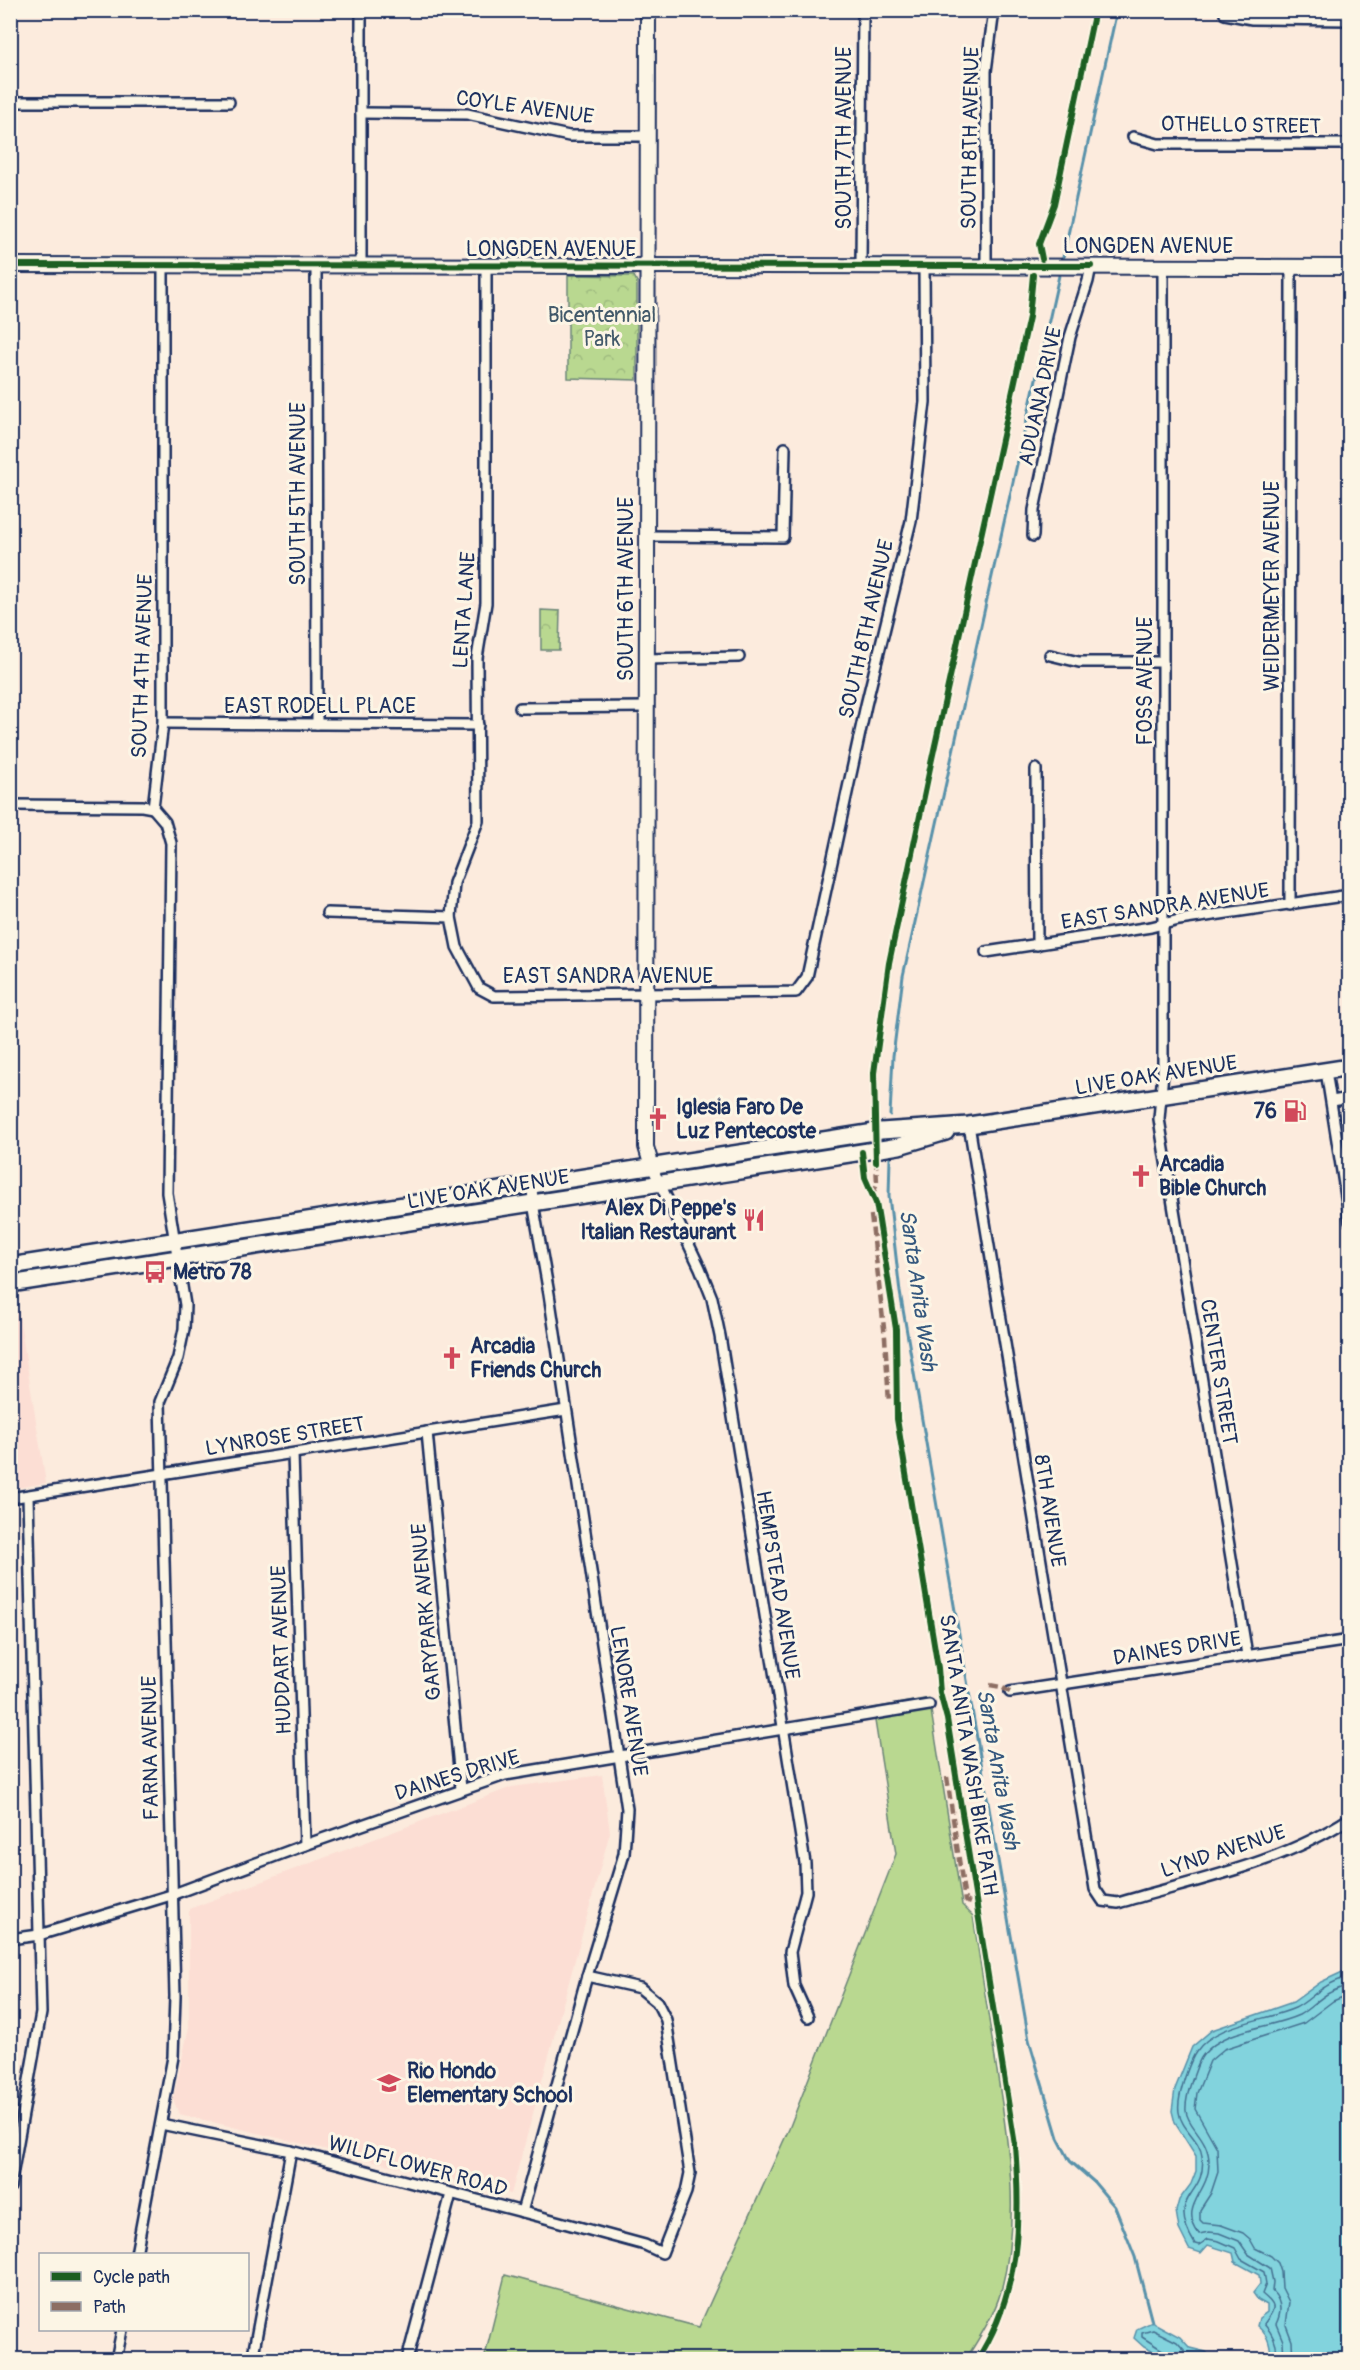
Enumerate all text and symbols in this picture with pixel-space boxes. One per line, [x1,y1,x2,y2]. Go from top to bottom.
street label: SOUTH 7TH AVENUE [831,46,858,230]
street label: SOUTH 8TH AVENUE [955,46,986,230]
street label: COYLE AVENUE [454,84,596,131]
street label: OTHELLO STREET [1161,111,1322,140]
street label: LONGDEN AVENUE [1063,233,1233,260]
street label: LONGDEN AVENUE [466,236,636,263]
park label: Bicentennial Park [548,302,656,353]
street label: ADUANA DRIVE [1013,324,1068,468]
street label: SOUTH 5TH AVENUE [285,402,312,586]
street label: WEIDERMEYER AVENUE [1259,481,1286,691]
street label: SOUTH 6TH AVENUE [613,497,640,681]
street label: SOUTH 8TH AVENUE [833,537,900,721]
street label: LENTA LANE [447,551,482,669]
street label: SOUTH 4TH AVENUE [126,573,159,759]
street label: FOSS AVENUE [1132,616,1159,745]
street label: EAST RODELL PLACE [224,693,416,720]
street label: EAST SANDRA AVENUE [1059,877,1271,936]
street label: EAST SANDRA AVENUE [503,963,713,990]
street label: LIVE OAK AVENUE [1073,1049,1239,1102]
place label: Iglesia Faro De Luz Pentecoste [676,1094,817,1145]
place label: 76 [1254,1098,1277,1125]
fuel station icon: 76 [1282,1098,1308,1124]
church icon: Iglesia Faro De Luz Pentecoste [645,1106,671,1132]
place label: Arcadia Bible Church [1159,1151,1266,1202]
street label: LIVE OAK AVENUE [405,1163,571,1216]
church icon: Arcadia Bible Church [1128,1163,1154,1189]
place label: Alex Di Peppe's Italian Restaurant [580,1195,737,1246]
restaurant icon: Alex Di Peppe's Italian Restaurant [741,1207,767,1233]
water label: Santa Anita Wash [893,1208,943,1374]
bus stop icon: Metro 78 [142,1259,168,1285]
place label: Metro 78 [173,1259,252,1286]
street label: CENTER STREET [1194,1297,1243,1447]
place label: Arcadia Friends Church [470,1333,601,1384]
church icon: Arcadia Friends Church [439,1345,465,1371]
street label: LYNROSE STREET [203,1411,367,1462]
street label: 8TH AVENUE [1027,1453,1072,1570]
street label: HEMPSTEAD AVENUE [749,1489,806,1682]
street label: GARYPARK AVENUE [405,1522,448,1702]
street label: HUDDART AVENUE [265,1565,298,1735]
street label: SANTA ANITA WASH BIKE PATH [933,1612,1004,1898]
street label: LENORE AVENUE [603,1624,654,1778]
street label: DAINES DRIVE [1111,1625,1243,1672]
street label: FARNA AVENUE [136,1675,165,1821]
water label: Santa Anita Wash [970,1687,1026,1853]
street label: DAINES DRIVE [391,1744,523,1807]
street label: LYND AVENUE [1157,1819,1289,1884]
place label: Rio Hondo Elementary School [407,2058,573,2109]
school or university icon: Rio Hondo Elementary School [376,2070,402,2096]
street label: WILDFLOWER ROAD [325,2130,511,2203]
legend [39,2253,249,2331]
text: Cycle path [93,2266,170,2289]
text: Path [93,2296,126,2319]

